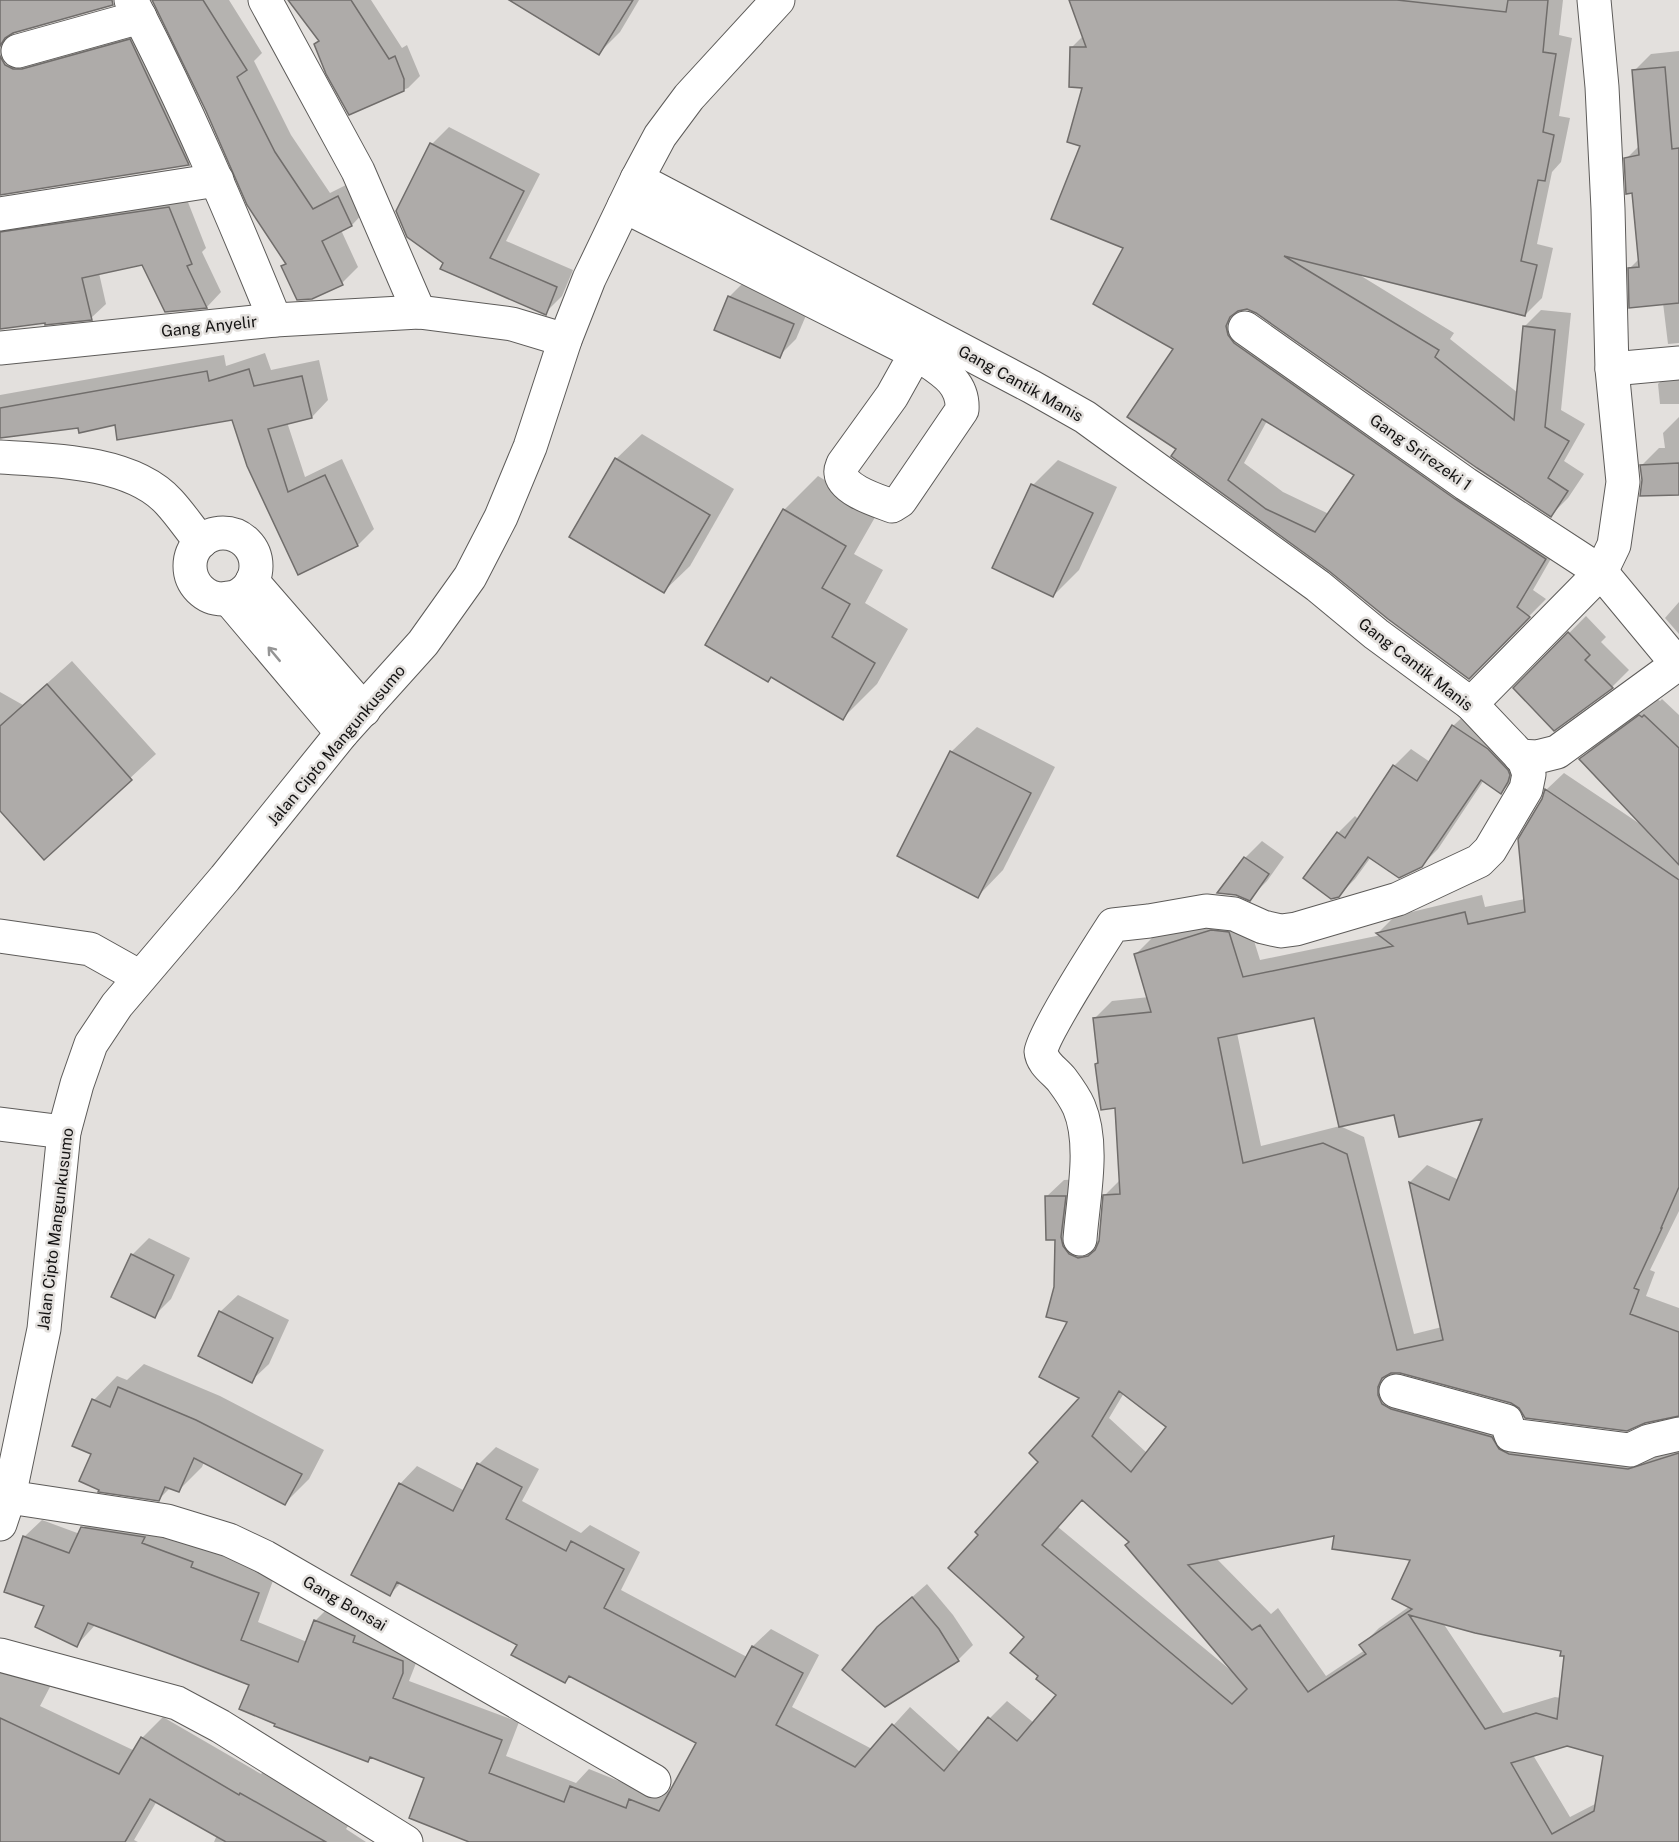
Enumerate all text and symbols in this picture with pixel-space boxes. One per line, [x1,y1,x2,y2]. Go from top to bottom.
street label: Gang Anyelir [160,312,258,341]
street label: Gang Cantik Manis [955,341,1086,426]
street label: Gang Srirezeki 1 [1366,410,1475,495]
street label: Gang Cantik Manis [1355,614,1477,715]
one-way arrow [268,646,281,662]
street label: Jalan Cipto Mangunkusumo [264,661,409,830]
street label: Jalan Cipto Mangunkusumo [34,1127,77,1331]
street label: Gang Bonsai [299,1572,390,1635]

